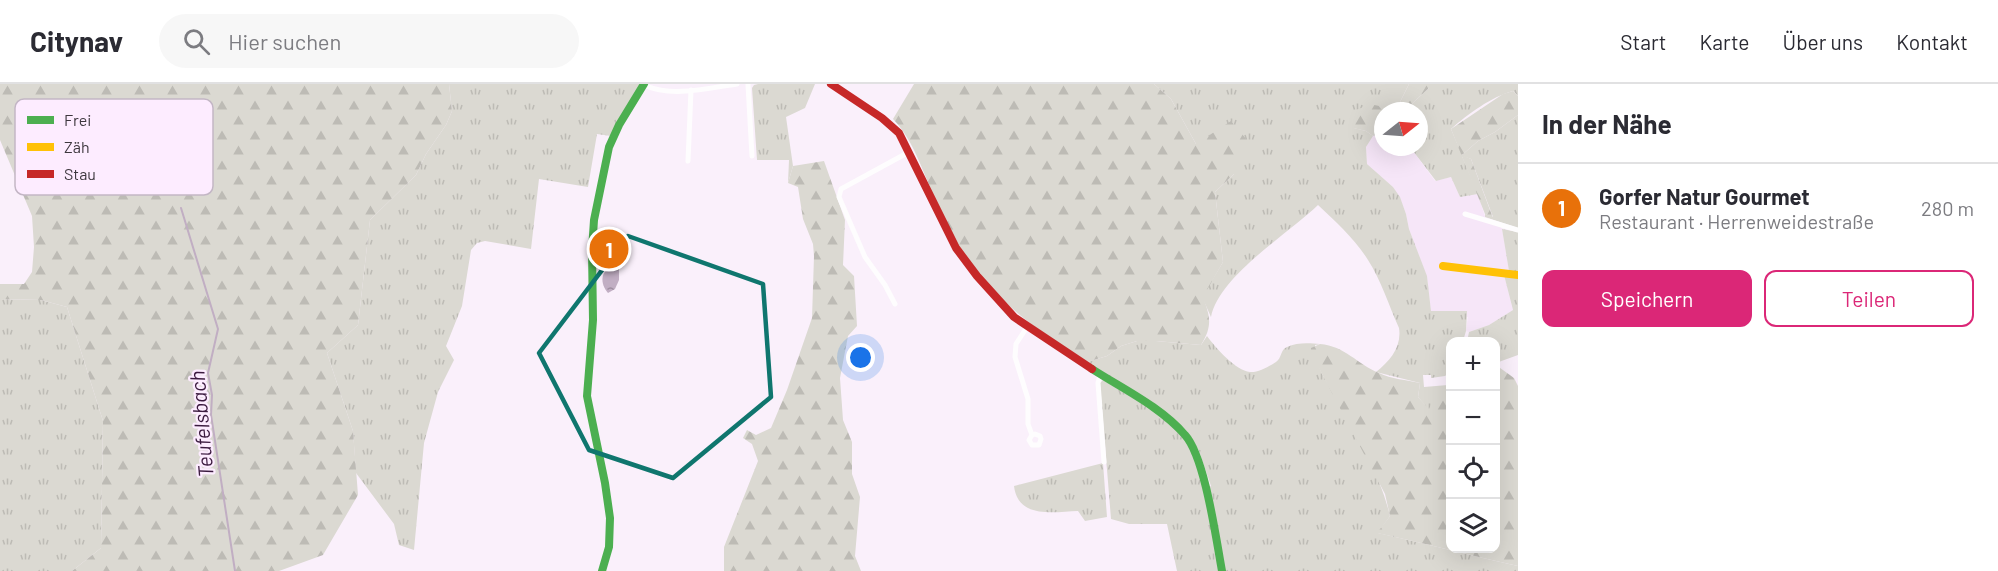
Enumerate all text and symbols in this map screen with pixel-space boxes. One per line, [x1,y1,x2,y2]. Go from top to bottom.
search box [159,14,579,68]
text: Citynav [30,24,123,58]
icon: search [180,25,213,58]
text: Hier suchen [228,28,341,54]
text: Start [1620,29,1667,54]
text: Karte [1700,29,1750,54]
text: Über uns [1783,29,1863,54]
text: Kontakt [1896,29,1968,54]
legend [15,99,213,195]
north arrow [1374,102,1428,156]
text: In der Nähe [1542,108,1672,139]
text: Frei [64,110,91,129]
text: Zäh [64,137,90,156]
text: Stau [64,164,96,183]
text: Gorfer Natur Gourmet [1599,183,1810,209]
text: 1 [1558,196,1565,220]
text: 280 m [1921,196,1974,220]
text: Restaurant · Herrenweidestraße [1599,209,1874,233]
pin: 1 [590,226,628,272]
button: Speichern [1542,270,1752,327]
button: Teilen [1764,270,1974,327]
map controls [1446,337,1500,553]
button: + [1446,337,1500,391]
your location [846,343,875,372]
water label: Teufelsbach [183,370,218,479]
button: − [1446,391,1500,445]
button: locate [1446,445,1500,499]
button: layers [1446,499,1500,553]

